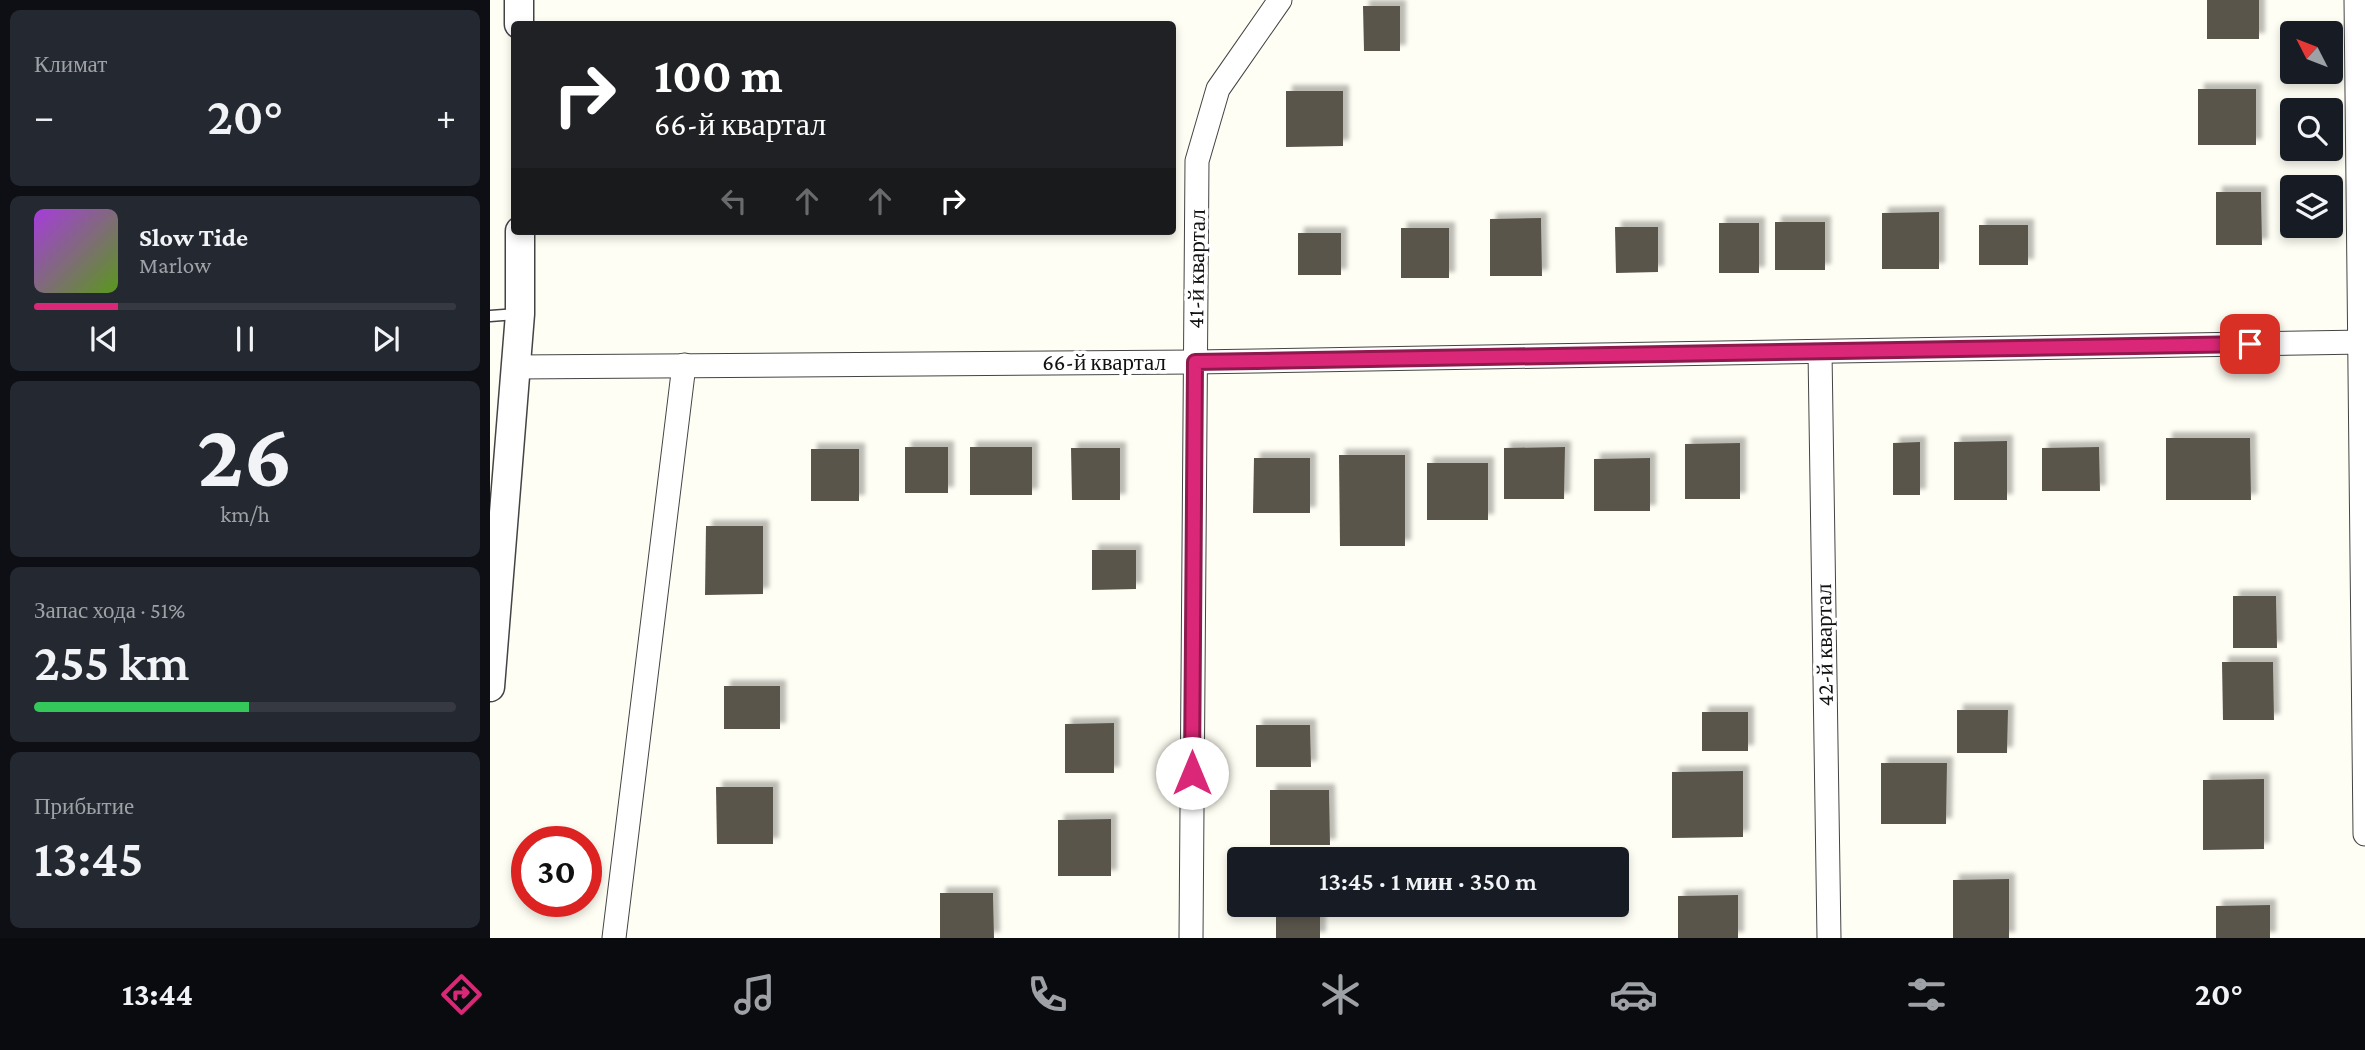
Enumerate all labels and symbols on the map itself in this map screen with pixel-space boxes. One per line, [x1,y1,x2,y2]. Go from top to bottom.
north arrow [2280,21,2343,84]
street label: 41-й квартал [1182,209,1210,329]
pin [2220,314,2280,374]
street label: 66-й квартал [1042,349,1166,375]
street label: 42-й квартал [1810,583,1838,707]
position arrow [1155,736,1229,810]
speed limit sign: 30 [511,826,602,917]

